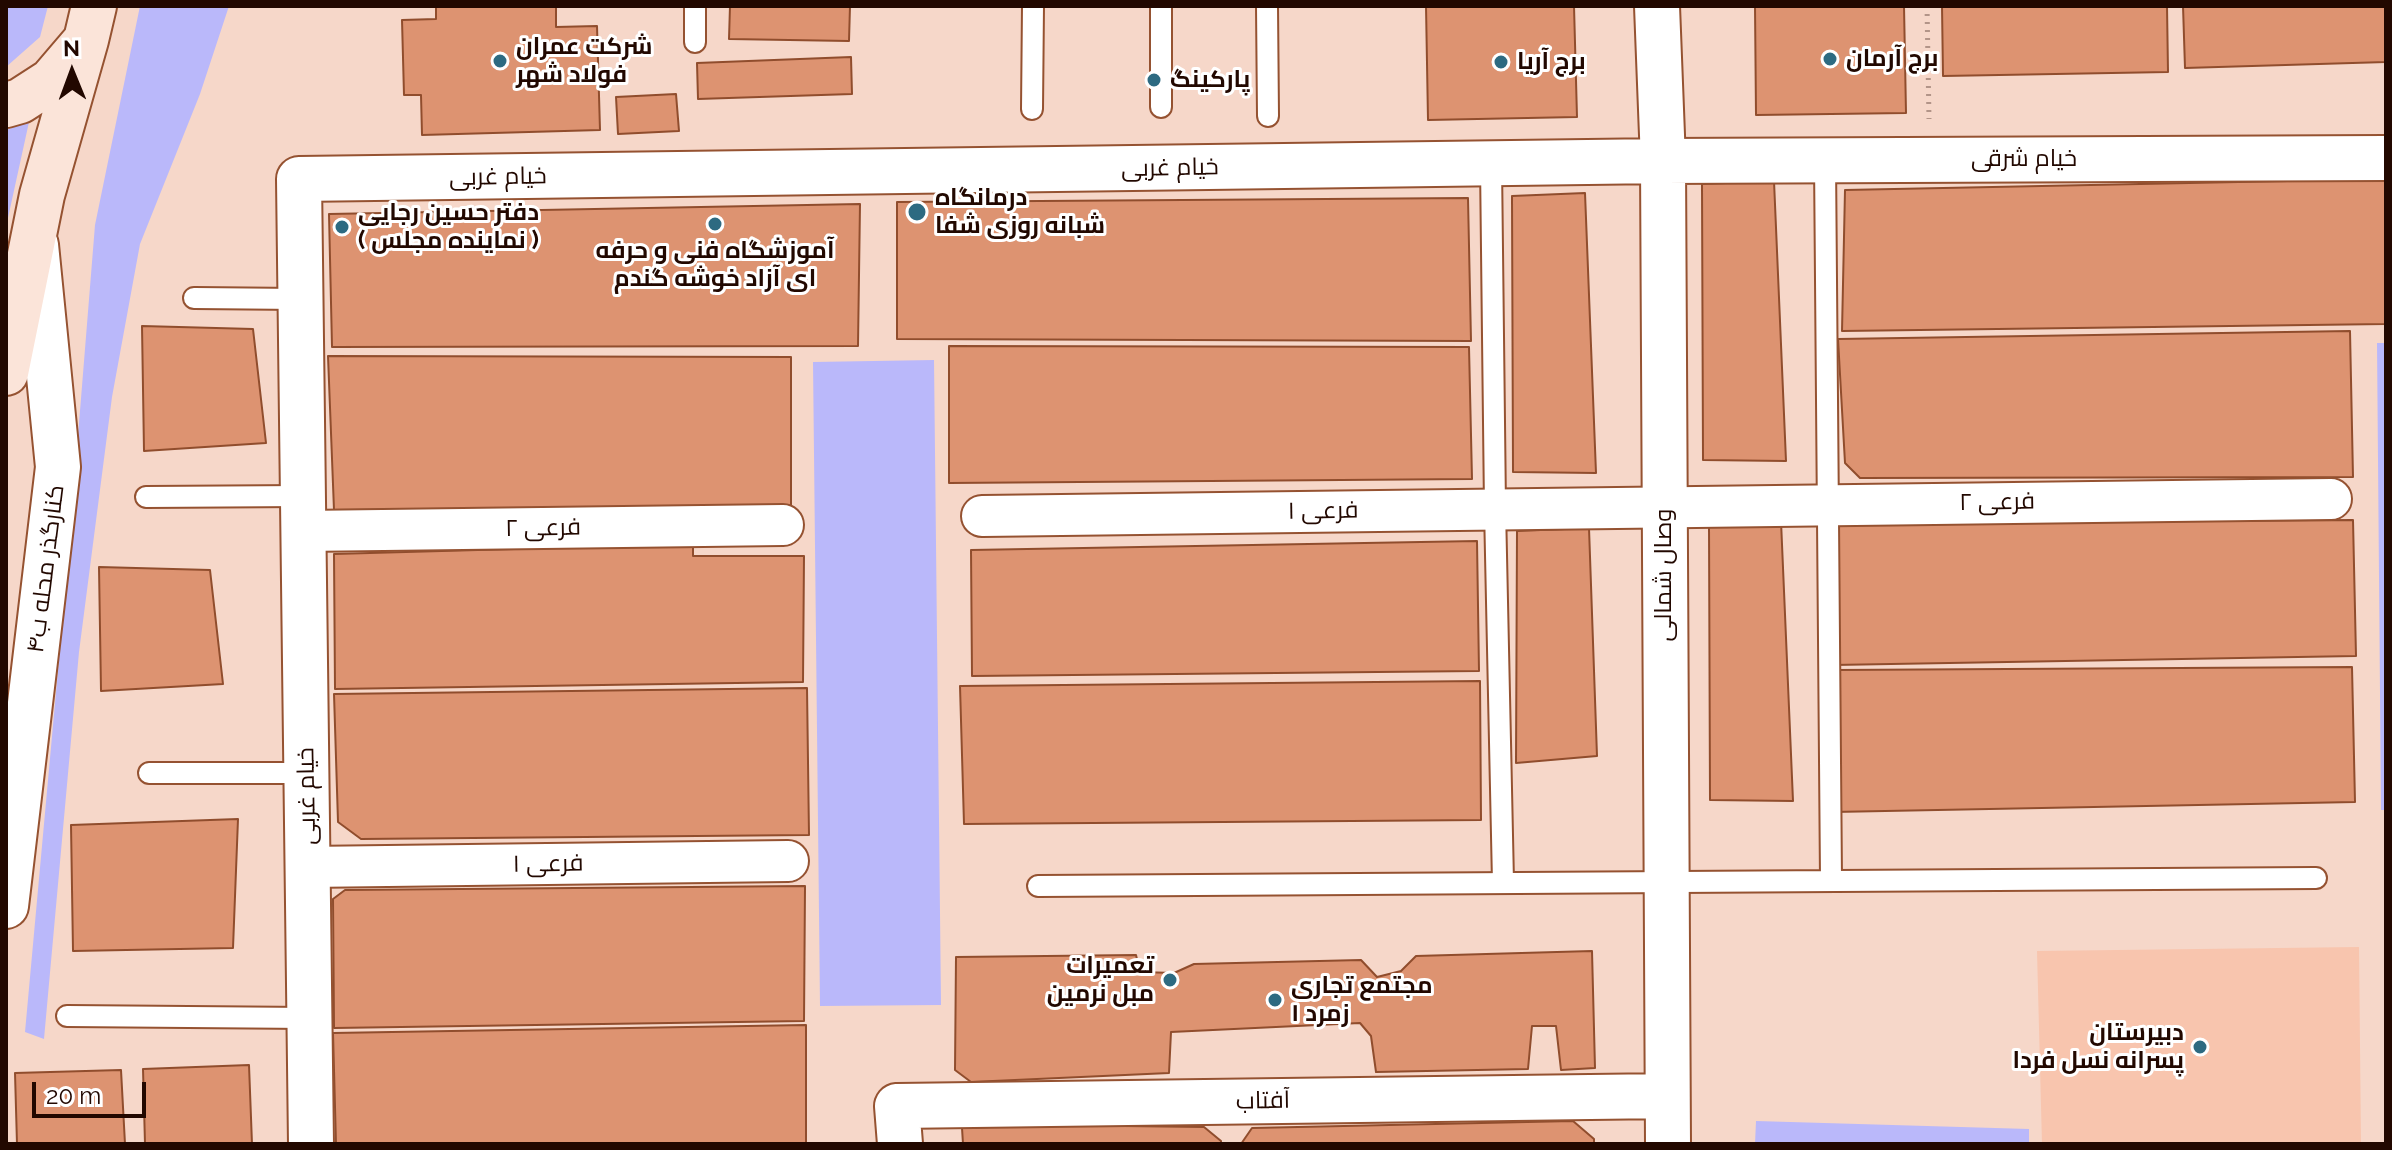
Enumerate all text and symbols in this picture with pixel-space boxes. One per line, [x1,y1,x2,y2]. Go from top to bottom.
north arrow [32,32,112,112]
place label: شرکت عمران فولاد شهر [516,33,653,89]
text: N [63,35,80,61]
place label: برج آرمان [1846,45,1939,73]
place label: برج آریا [1517,48,1586,76]
marker: برج آرمان [1821,50,1839,68]
marker: شرکت عمران فولاد شهر [491,52,509,70]
marker: برج آریا [1492,53,1510,71]
place label: پارکینگ [1170,66,1250,94]
marker: پارکینگ [1145,71,1163,89]
street label: خیام شرقی [1971,145,2077,173]
street label: خیام غربی [1121,153,1219,183]
street label: خیام غربی [449,162,547,192]
place label: درمانگاه شبانه روزی شفا [935,184,1105,240]
place label: دفتر حسین رجایی ( نماینده مجلس ) [358,199,539,255]
marker: درمانگاه شبانه روزی شفا [906,201,928,223]
marker: آموزشگاه فنی و حرفه ای آزاد خوشه گندم [706,215,724,233]
marker: دفتر حسین رجایی ( نماینده مجلس ) [333,218,351,236]
place label: آموزشگاه فنی و حرفه ای آزاد خوشه گندم [596,237,834,293]
street label: کنارگذر محله ب۴ [21,483,71,655]
street label: فرعی ۲ [1959,487,2035,517]
street label: فرعی ۱ [1287,496,1359,526]
street label: وصال شمالی [1650,509,1678,641]
street label: فرعی ۲ [505,513,581,543]
street label: خیام غربی [292,747,322,845]
street label: فرعی ۱ [512,849,584,879]
place label: تعمیرات مبل نرمین [1047,952,1154,1008]
marker: تعمیرات مبل نرمین [1161,971,1179,989]
place label: مجتمع تجاری زمرد ۱ [1291,972,1433,1028]
marker: مجتمع تجاری زمرد ۱ [1266,991,1284,1009]
place label: دبیرستان پسرانه نسل فردا [2012,1019,2184,1075]
marker: دبیرستان پسرانه نسل فردا [2191,1038,2209,1056]
scale bar [36,1066,150,1116]
text: 20 m [46,1081,101,1110]
street label: آفتاب [1236,1086,1290,1116]

